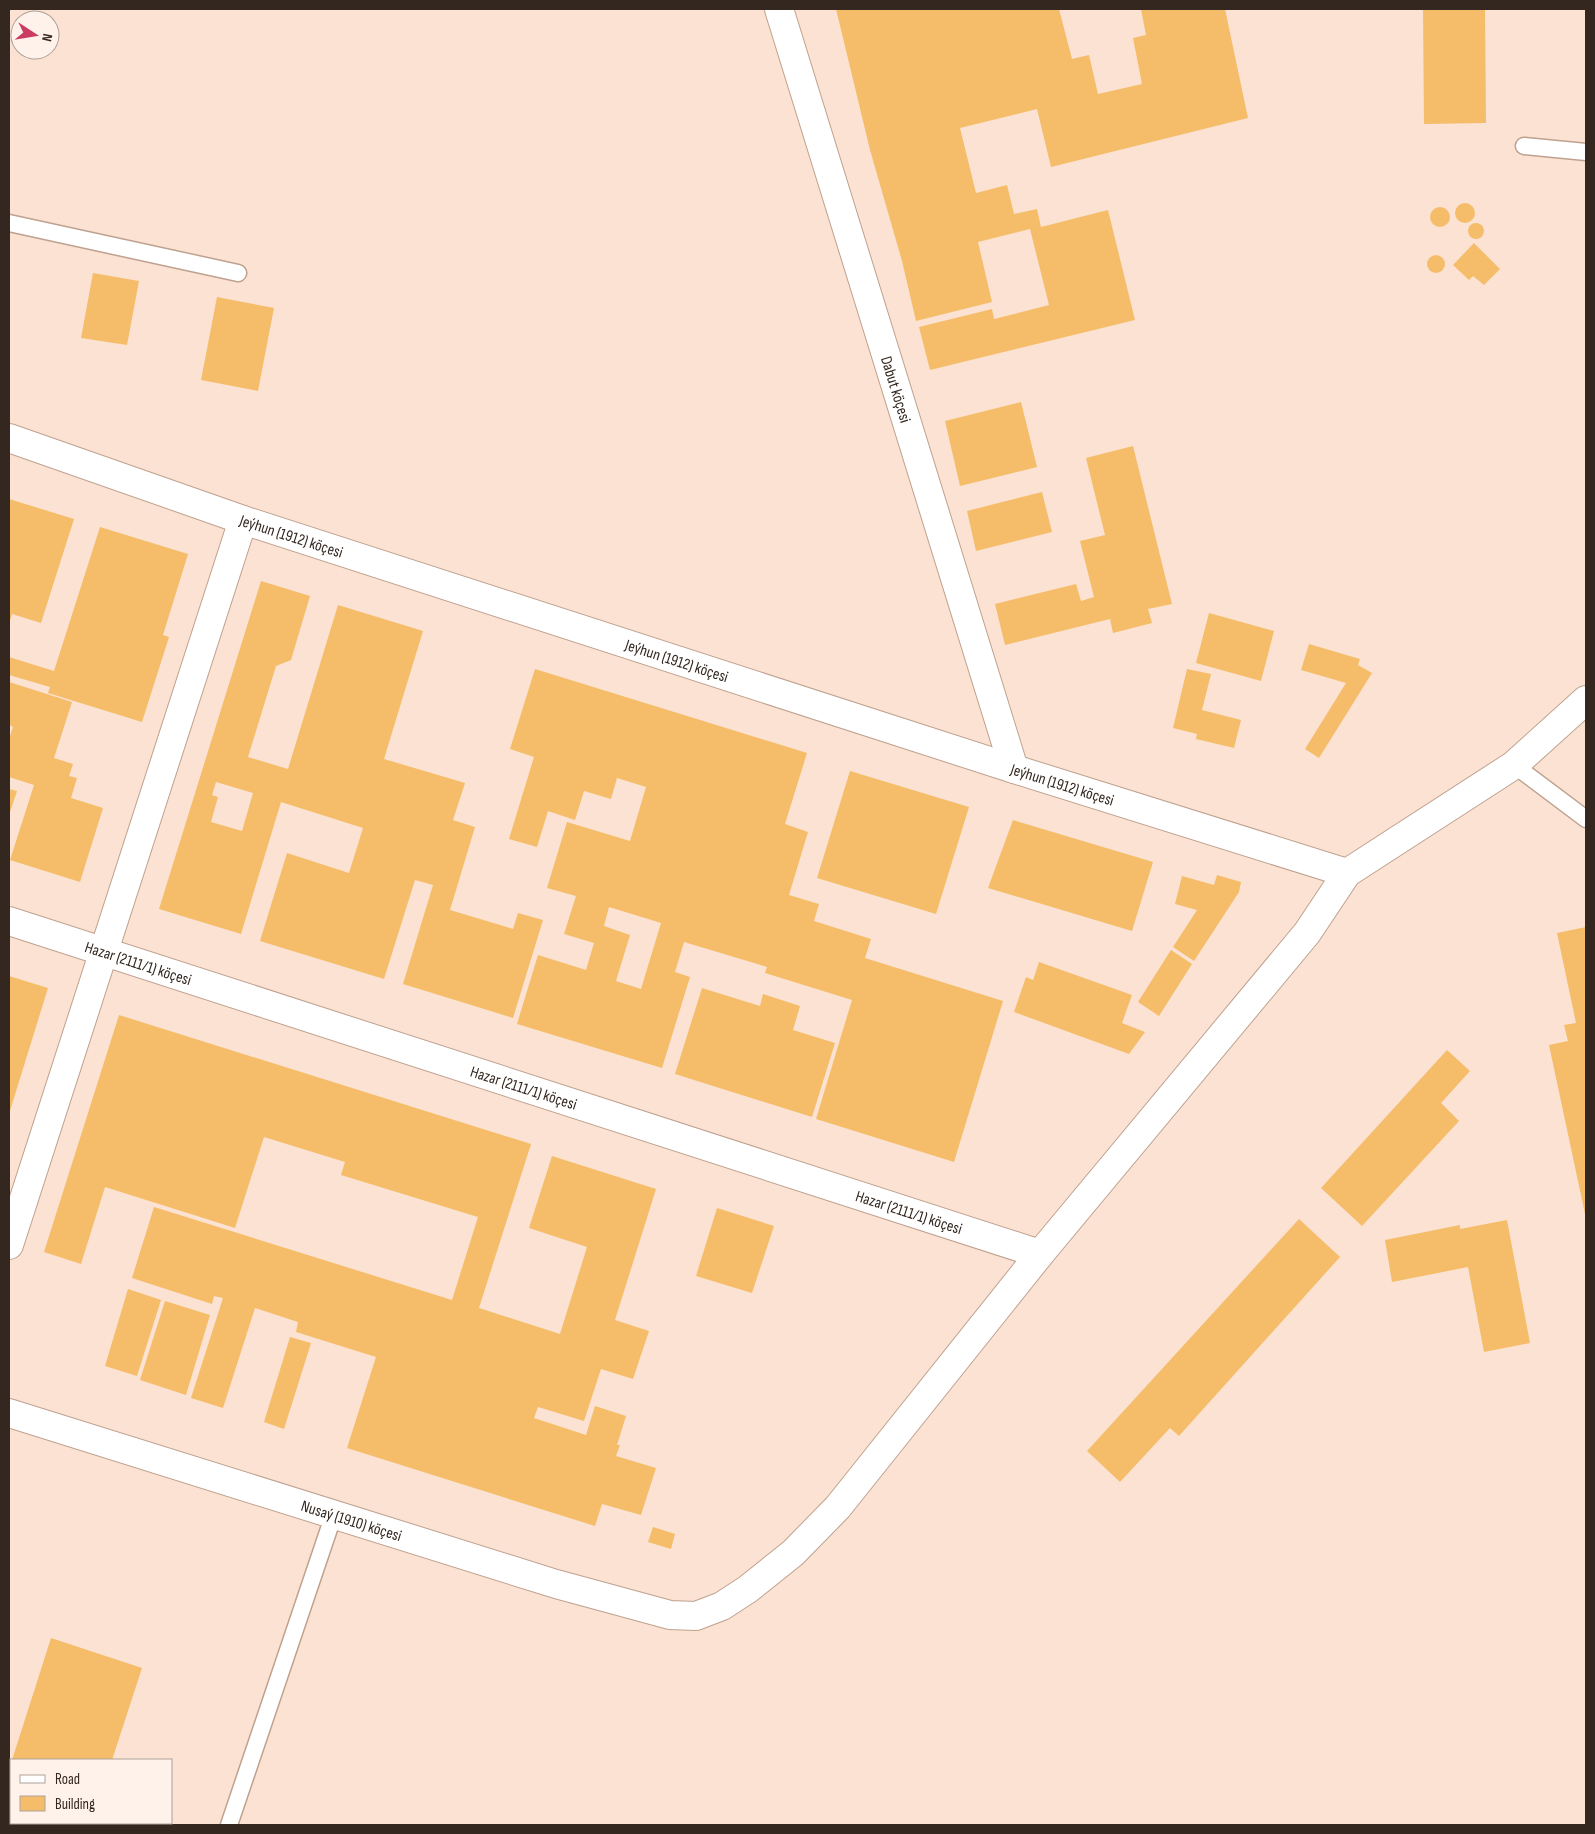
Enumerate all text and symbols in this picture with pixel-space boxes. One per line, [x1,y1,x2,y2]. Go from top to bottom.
north arrow [10,10,60,60]
text: N [38,32,56,43]
street label: Dabut köçesi [876,354,914,425]
street label: Jeýhun (1912) köçesi [236,511,345,563]
street label: Jeýhun (1912) köçesi [622,636,731,687]
street label: Jeýhun (1912) köçesi [1007,760,1116,811]
street label: Hazar (2111/1) köçesi [82,938,194,990]
street label: Hazar (2111/1) köçesi [468,1063,579,1115]
street label: Hazar (2111/1) köçesi [853,1187,964,1239]
street label: Nusaý (1910) köçesi [299,1497,404,1546]
legend [10,1759,172,1824]
text: Road [55,1770,80,1789]
text: Building [55,1795,95,1814]

